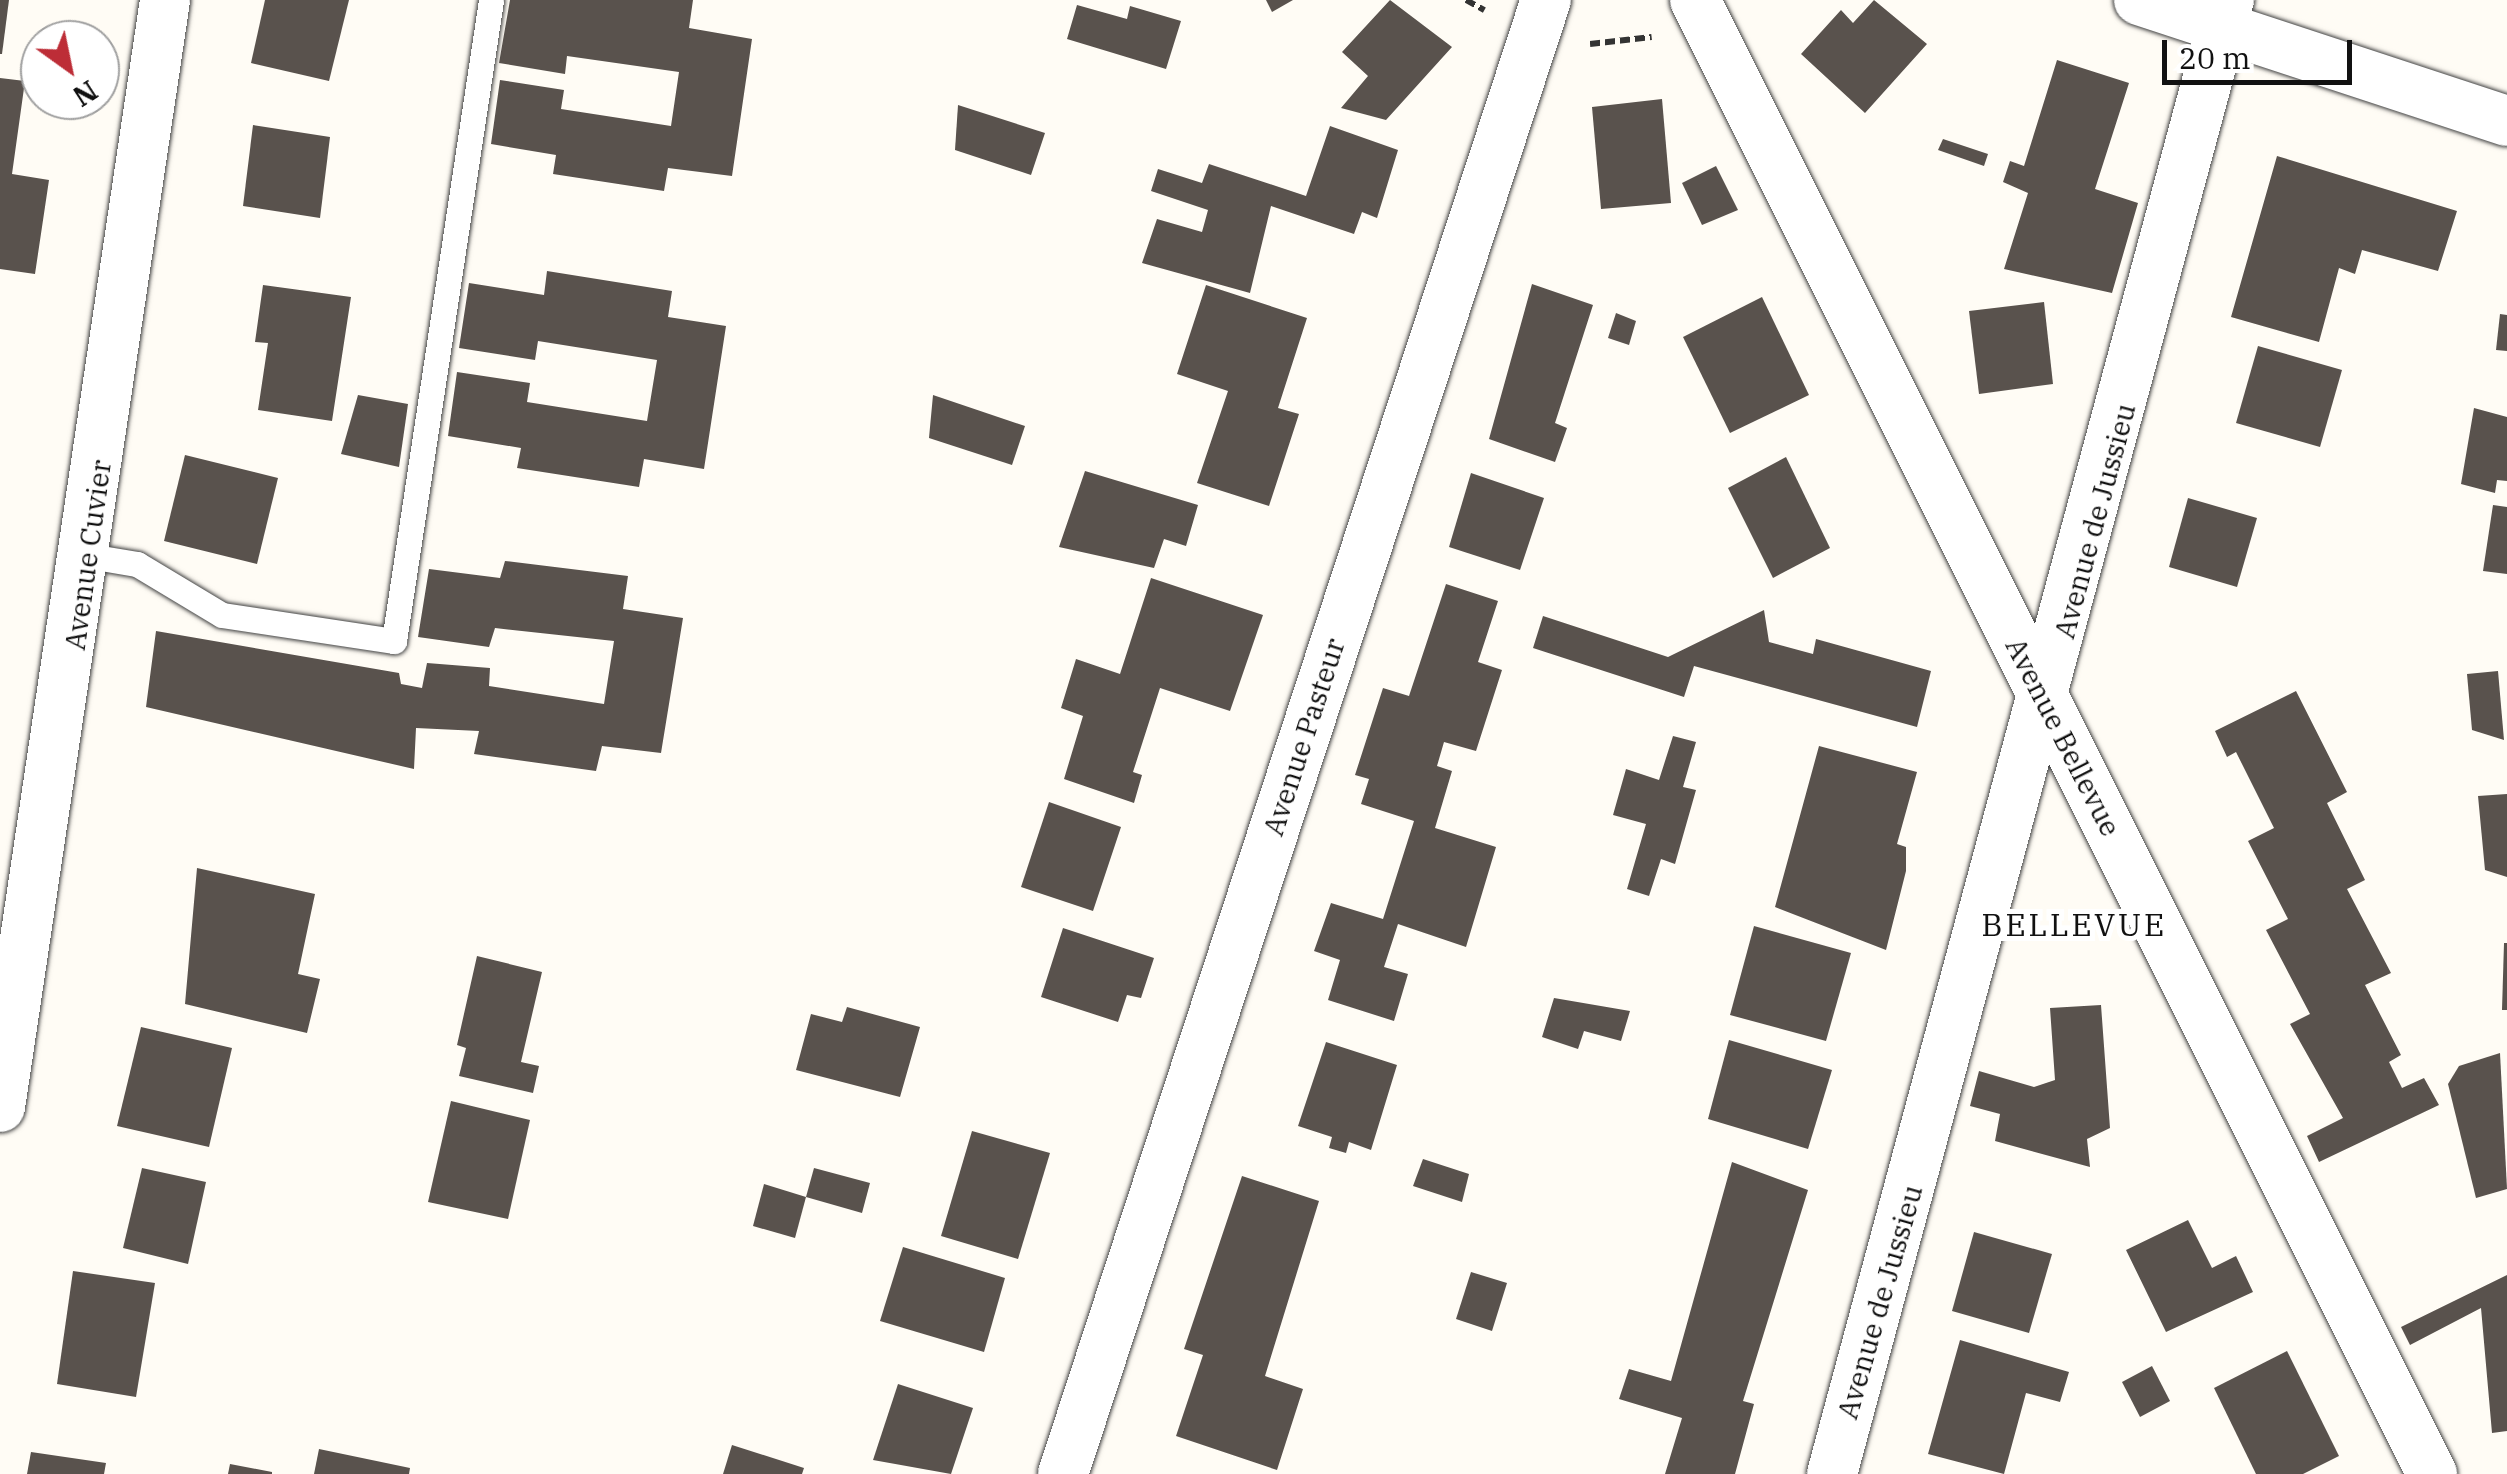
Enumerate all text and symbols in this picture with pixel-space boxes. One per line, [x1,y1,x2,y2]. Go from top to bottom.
north arrow [20,20,120,120]
scale bar [2167,20,2357,82]
text: 20 m [2179,38,2251,77]
text: N [66,72,105,115]
street label: Avenue de Jussieu [2047,400,2143,642]
street label: Avenue Cuvier [58,458,118,652]
street label: Avenue Bellevue [1999,632,2127,842]
street label: Avenue Pasteur [1256,634,1352,840]
district label: BELLEVUE [1981,905,2167,943]
street label: Avenue de Jussieu [1831,1181,1929,1423]

